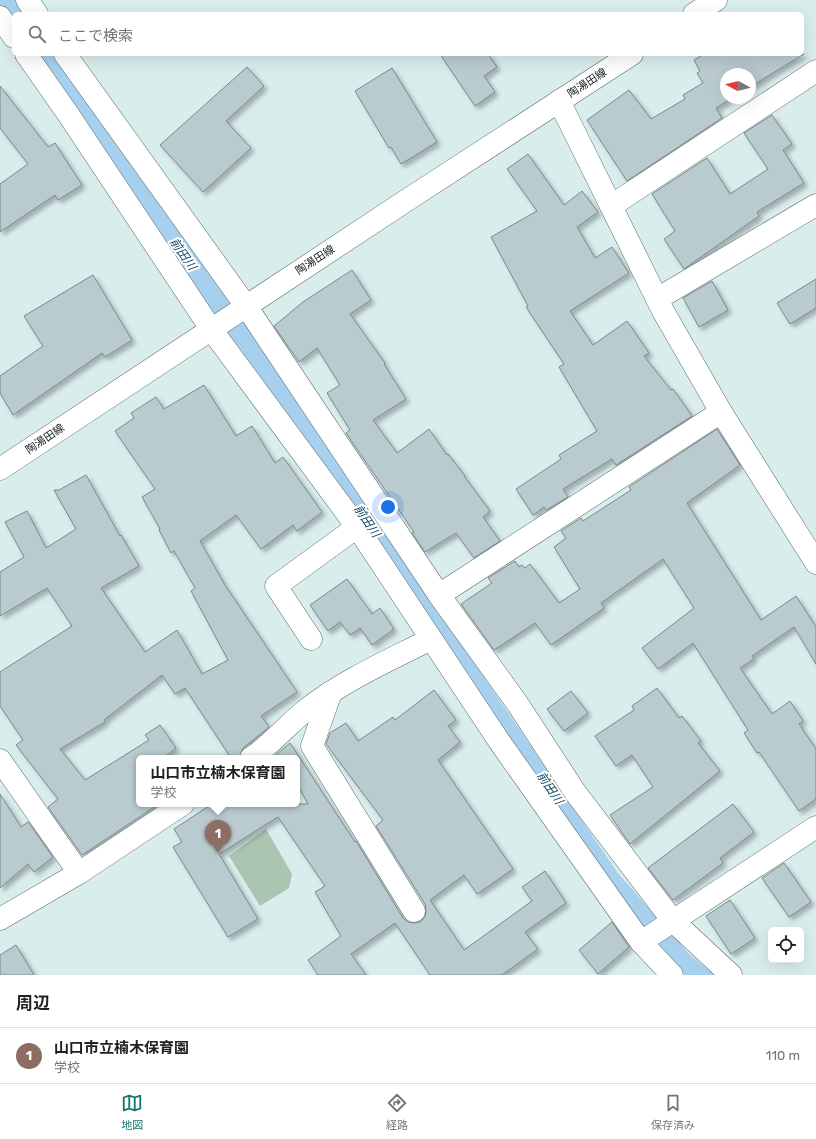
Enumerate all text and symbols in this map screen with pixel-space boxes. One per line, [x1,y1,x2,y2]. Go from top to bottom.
search box [12,12,804,56]
icon: search [26,23,48,45]
text: ここで検索 [58,27,133,45]
street label: 陶湯田線 [565,66,609,100]
north arrow [720,68,756,104]
water label: 前田川 [167,235,200,274]
street label: 陶湯田線 [293,243,337,277]
street label: 陶湯田線 [23,421,67,457]
your location [378,497,398,517]
water label: 前田川 [351,502,384,541]
popup [136,755,300,807]
text: 山口市立楠木保育園 [150,764,286,782]
water label: 前田川 [534,769,567,808]
text: 学校 [150,785,177,800]
pin: 1 [205,820,231,853]
map controls [768,927,804,963]
button: locate [768,927,804,963]
text: 周辺 [16,993,50,1013]
text: 山口市立楠木保育園 [54,1039,189,1057]
text: 1 [26,1048,32,1063]
text: 110 m [766,1048,800,1063]
text: 学校 [54,1060,80,1075]
tab: 地図 [121,1092,143,1132]
tab: 経路 [386,1092,408,1132]
tab: 保存済み [651,1092,695,1132]

